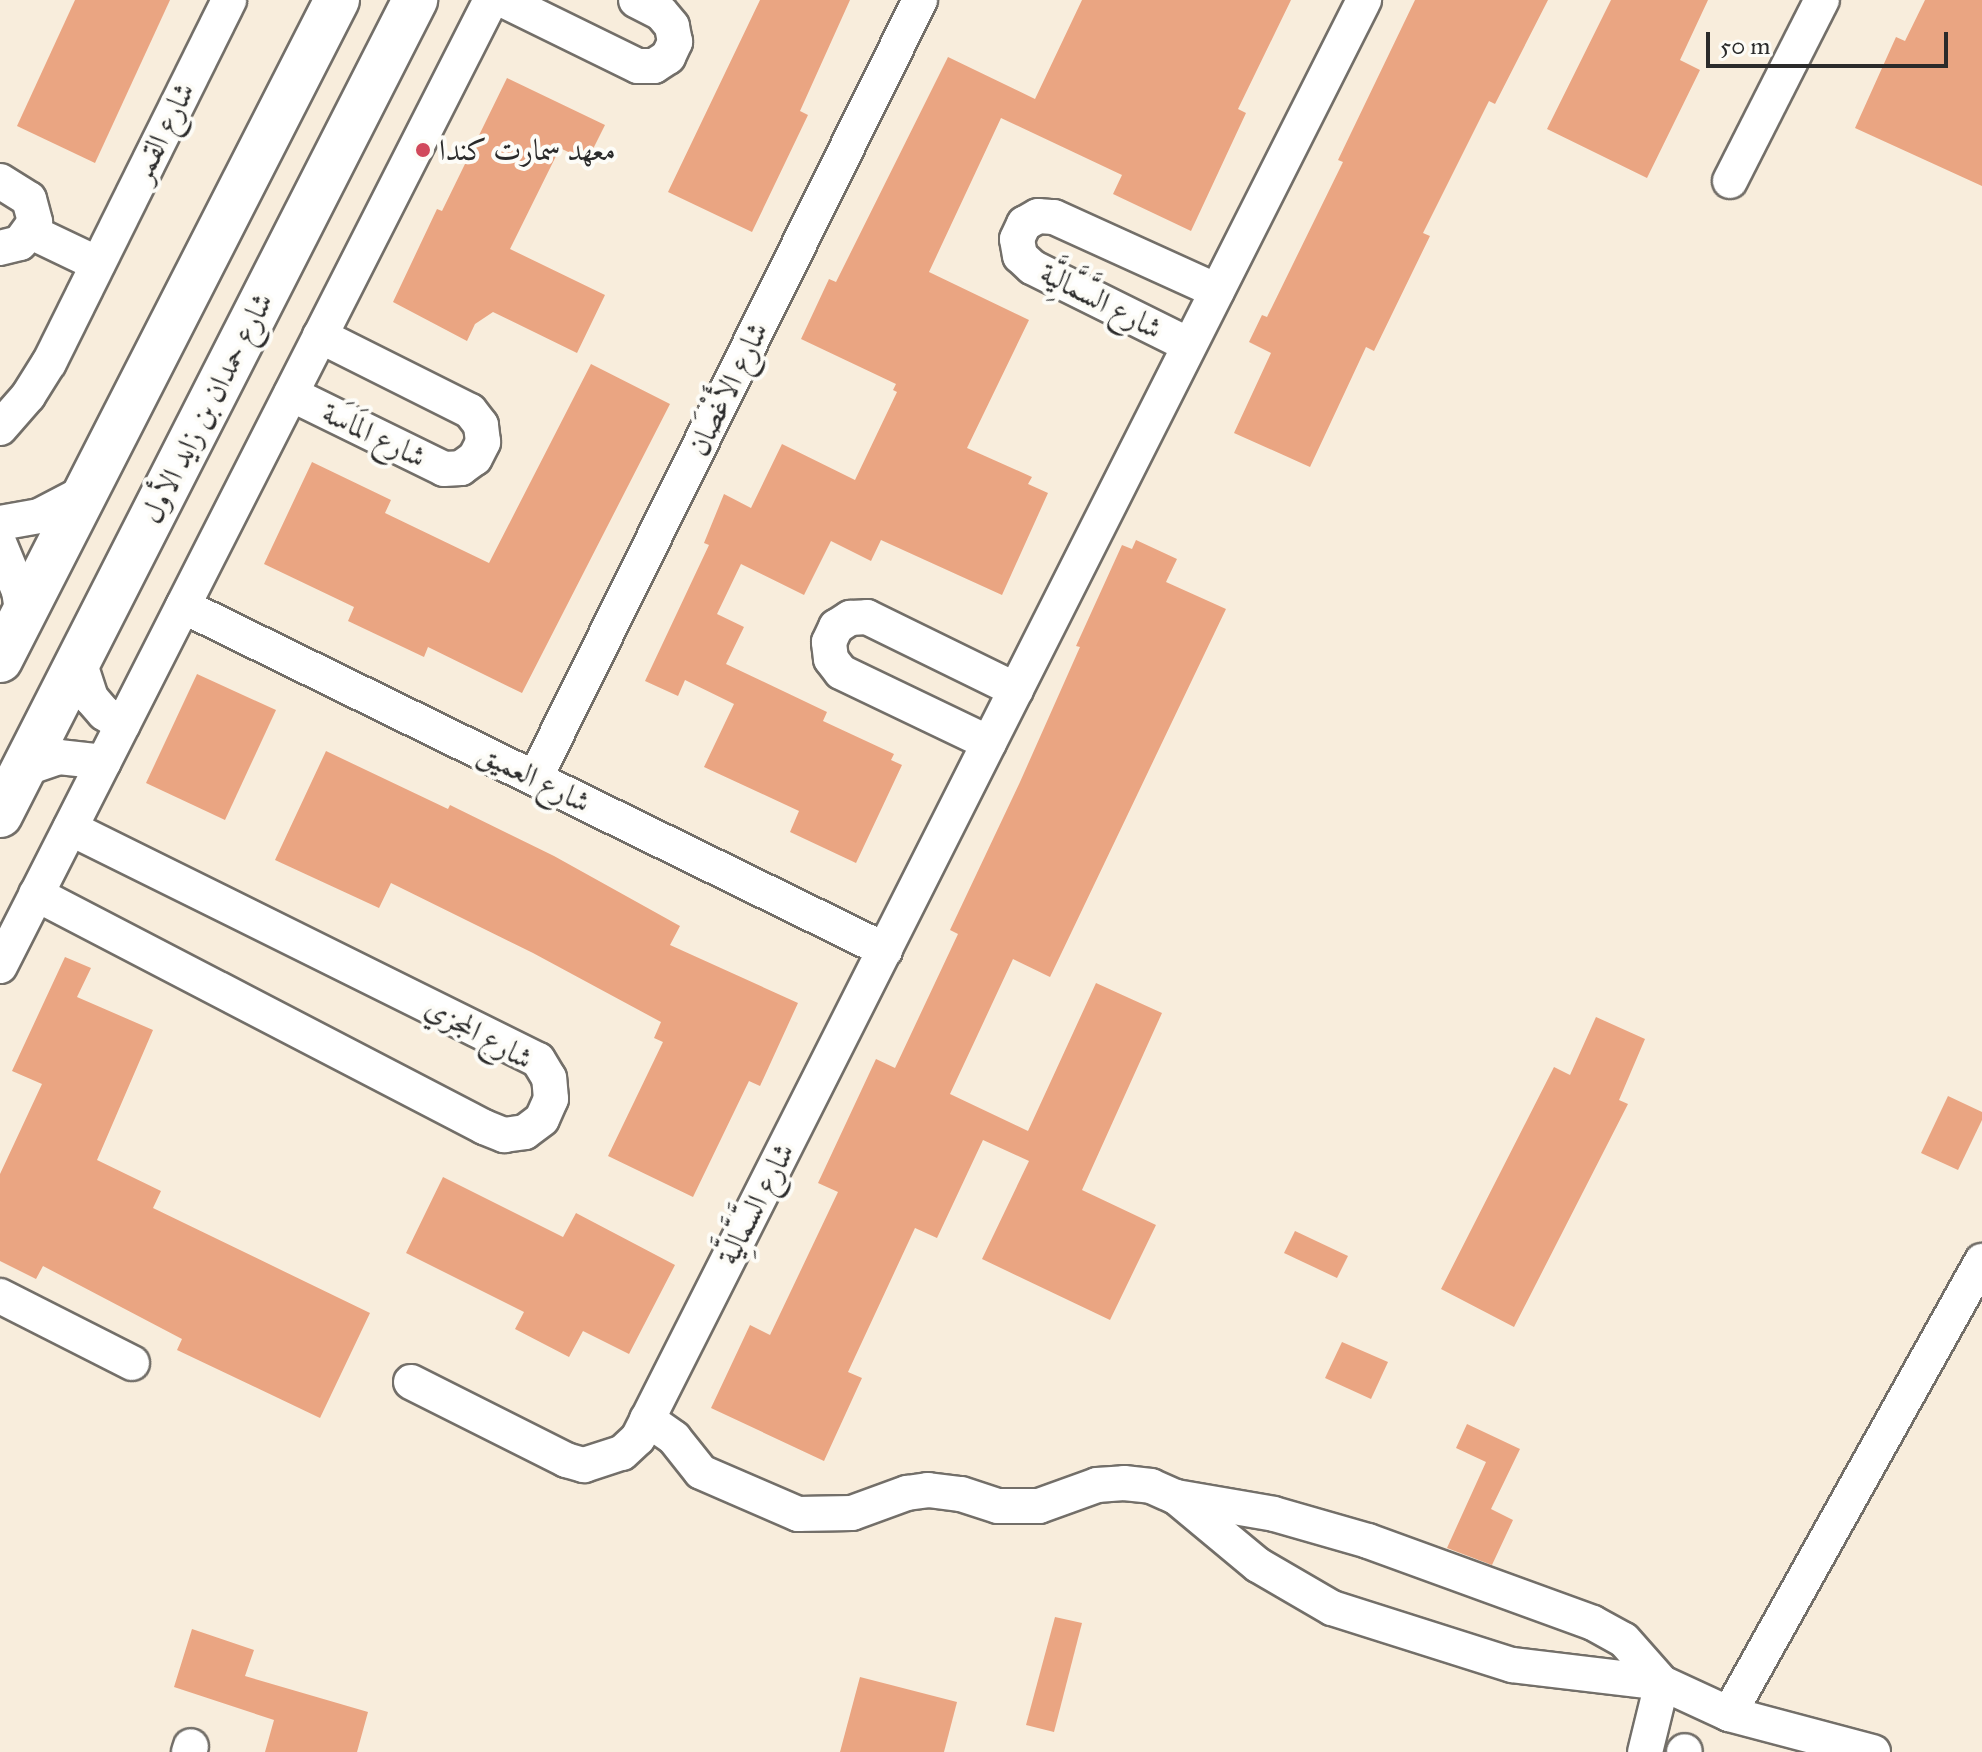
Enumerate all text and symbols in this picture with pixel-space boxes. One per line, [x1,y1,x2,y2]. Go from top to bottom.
scale bar [1710,16,1952,66]
text: 50 m [1720,31,1770,61]
street label: شارع القمر [124,77,202,187]
place label: معهد سمارت كندا [439,132,616,168]
marker: معهد سمارت كندا [414,141,432,159]
street label: شارع السَّمَّالِيَّة [1034,255,1168,347]
street label: شارع حمدان بن زايد الأول [133,287,281,529]
street label: شارع الأَغْصَان [680,316,776,462]
street label: شارع المَاسَة [316,394,432,476]
street label: شارع العميق [472,735,596,821]
street label: شارع المجزي [419,989,539,1077]
street label: شارع السَّمَّالِيَّة [710,1137,802,1271]

